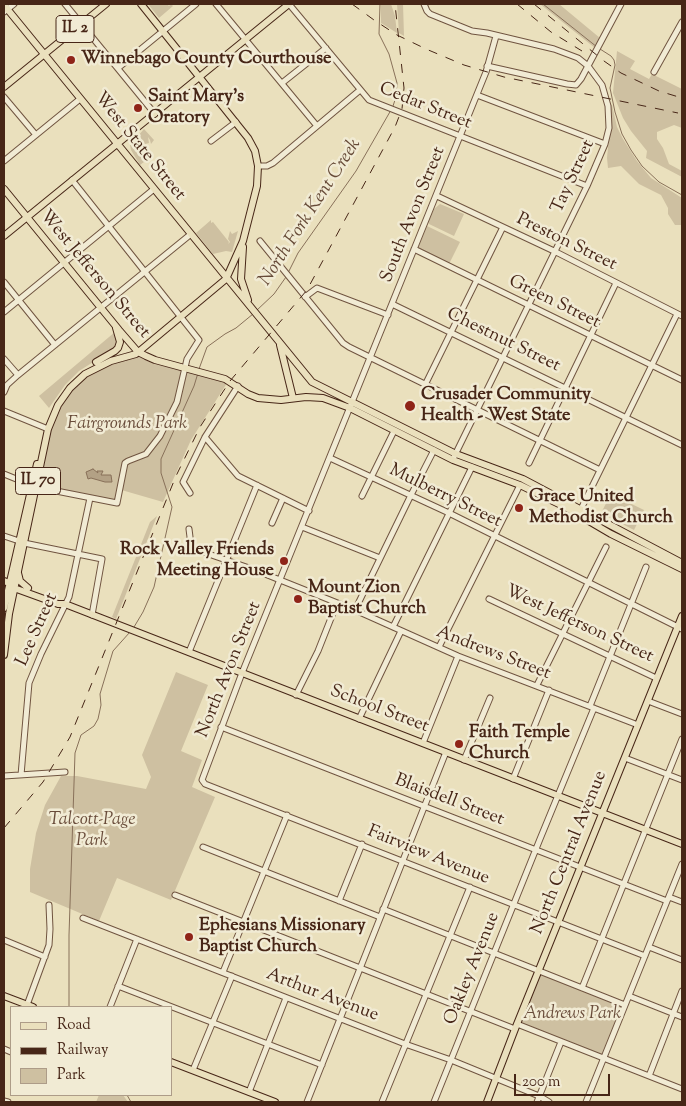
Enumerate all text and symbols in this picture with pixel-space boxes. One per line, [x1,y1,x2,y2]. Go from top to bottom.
road number: IL 2 [56,15,94,42]
place label: Winnebago County Courthouse [81,49,331,71]
marker: Winnebago County Courthouse [65,54,77,66]
street label: Cedar Street [376,79,474,135]
place label: Saint Mary's Oratory [148,87,244,130]
street label: West State Street [89,88,189,206]
marker: Saint Mary's Oratory [132,102,144,114]
water label: North Fork Kent Creek [255,135,367,291]
street label: Tay Street [548,137,600,217]
street label: South Avon Street [377,144,451,286]
street label: West Jefferson Street [34,206,154,344]
street label: Preston Street [512,209,620,277]
street label: Green Street [505,272,603,334]
street label: Chestnut Street [443,304,563,378]
place label: Crusader Community Health - West State [421,385,591,428]
marker: Crusader Community Health - West State [403,399,417,413]
park label: Fairgrounds Park [67,414,187,436]
street label: Mulberry Street [385,460,505,534]
road number: IL 70 [15,468,60,494]
place label: Grace United Methodist Church [529,487,673,530]
marker: Grace United Methodist Church [513,502,525,514]
place label: Rock Valley Friends Meeting House [120,540,274,582]
marker: Rock Valley Friends Meeting House [278,555,290,567]
place label: Mount Zion Baptist Church [308,578,426,620]
street label: West Jefferson Street [502,581,656,669]
street label: Lee Street [12,590,64,670]
marker: Mount Zion Baptist Church [292,593,304,605]
street label: North Avon Street [193,599,267,741]
street label: Andrews Street [433,622,553,686]
street label: School Street [327,681,431,739]
place label: Faith Temple Church [469,723,570,766]
marker: Faith Temple Church [453,738,465,750]
street label: North Central Avenue [527,768,613,938]
street label: Blaisdell Street [391,770,507,832]
park label: Talcott-Page Park [48,810,136,852]
street label: Fairview Avenue [364,822,492,890]
street label: Oakley Avenue [441,910,505,1028]
place label: Ephesians Missionary Baptist Church [199,916,366,959]
marker: Ephesians Missionary Baptist Church [183,931,195,943]
street label: Arthur Avenue [263,965,381,1027]
park label: Andrews Park [523,1004,621,1026]
legend [10,1006,172,1096]
text: Road [57,1015,91,1036]
text: Railway [57,1040,108,1061]
scale bar [516,1064,612,1096]
text: Park [57,1065,86,1086]
text: 200 m [522,1072,561,1093]

